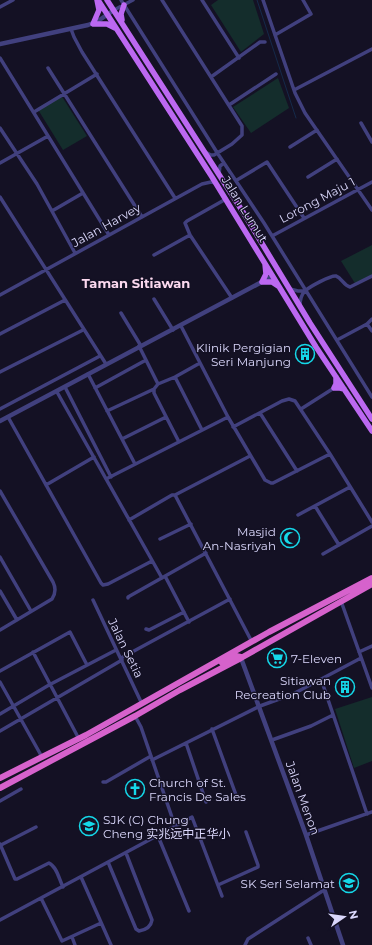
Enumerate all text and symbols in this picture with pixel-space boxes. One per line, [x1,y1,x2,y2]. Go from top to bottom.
street label: Jalan Lumut [218,172,271,245]
street label: Lorong Maju 1 [277,174,357,226]
street label: Jalan Harvey [68,200,144,251]
district label: Taman Sitiawan [82,275,190,291]
place label: Klinik Pergigian Seri Manjung [196,340,291,369]
building icon: Klinik Pergigian Seri Manjung [294,343,316,365]
place label: Masjid An-Nasriyah [203,524,276,553]
mosque icon: Masjid An-Nasriyah [279,527,301,549]
street label: Jalan Setia [105,615,147,680]
supermarket icon: 7-Eleven [266,647,288,669]
place label: 7-Eleven [291,651,342,666]
place label: Sitiawan Recreation Club [235,673,331,702]
building icon: Sitiawan Recreation Club [334,676,356,698]
street label: Jalan Menon [282,758,323,837]
place label: Church of St. Francis De Sales [149,775,246,804]
church icon: Church of St. Francis De Sales [124,778,146,800]
place label: SJK (C) Chung Cheng 实兆远中正华小 [103,812,230,841]
school or university icon: SJK (C) Chung Cheng 实兆远中正华小 [78,815,100,837]
school or university icon: SK Seri Selamat [338,872,360,894]
place label: SK Seri Selamat [241,876,335,891]
north arrow [324,897,364,937]
text: N [346,909,362,921]

